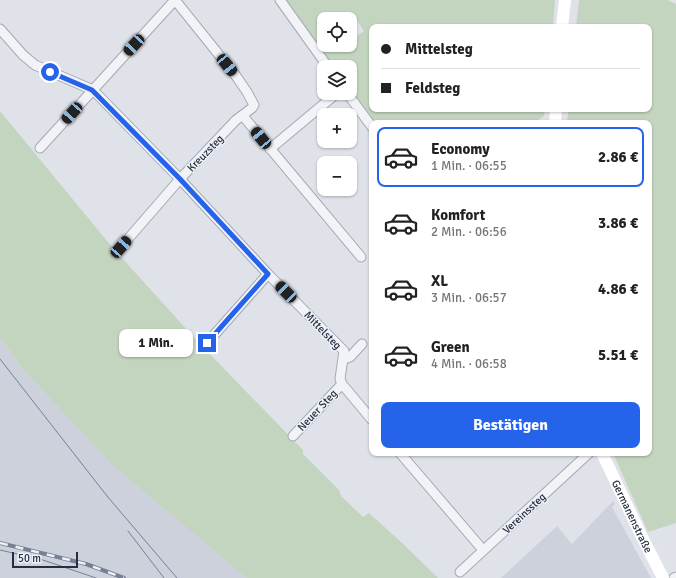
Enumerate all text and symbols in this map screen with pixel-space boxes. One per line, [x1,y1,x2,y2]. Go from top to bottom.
map controls [317,12,357,196]
button: locate [317,12,357,52]
car [121,32,147,58]
text: Mittelsteg [405,40,473,58]
car [215,52,239,78]
button: layers [317,60,357,100]
route start [41,63,59,81]
text: Feldsteg [405,79,460,97]
car [60,100,84,126]
button: + [317,108,357,148]
car [249,125,273,151]
street label: Kreuzsteg [184,132,226,175]
icon: car [383,139,419,175]
text: Economy [431,140,490,158]
text: 2.86 € [598,148,638,166]
button: − [317,156,357,196]
text: 1 Min. · 06:55 [431,158,507,174]
icon: car [383,205,419,241]
text: Komfort [431,206,485,224]
text: 3.86 € [598,214,638,232]
text: 2 Min. · 06:56 [431,224,507,240]
car [109,234,133,260]
icon: car [383,271,419,307]
text: XL [431,272,448,290]
car [273,279,299,305]
text: 4.86 € [598,280,638,298]
text: 3 Min. · 06:57 [431,290,507,306]
street label: Mittelsteg [301,309,344,352]
callout: 1 Min. [119,329,193,357]
route end [198,334,216,352]
text: 1 Min. [138,335,174,351]
icon: car [383,337,419,373]
text: Green [431,338,470,356]
text: 5.51 € [598,346,638,364]
text: 4 Min. · 06:58 [431,356,507,372]
street label: Neuer Steg [295,387,340,434]
button: Bestätigen [381,402,640,448]
street label: Germanenstraße [609,478,655,555]
street label: Vereinssteg [500,490,549,537]
scale bar [12,550,78,569]
text: 50 m [18,552,41,565]

